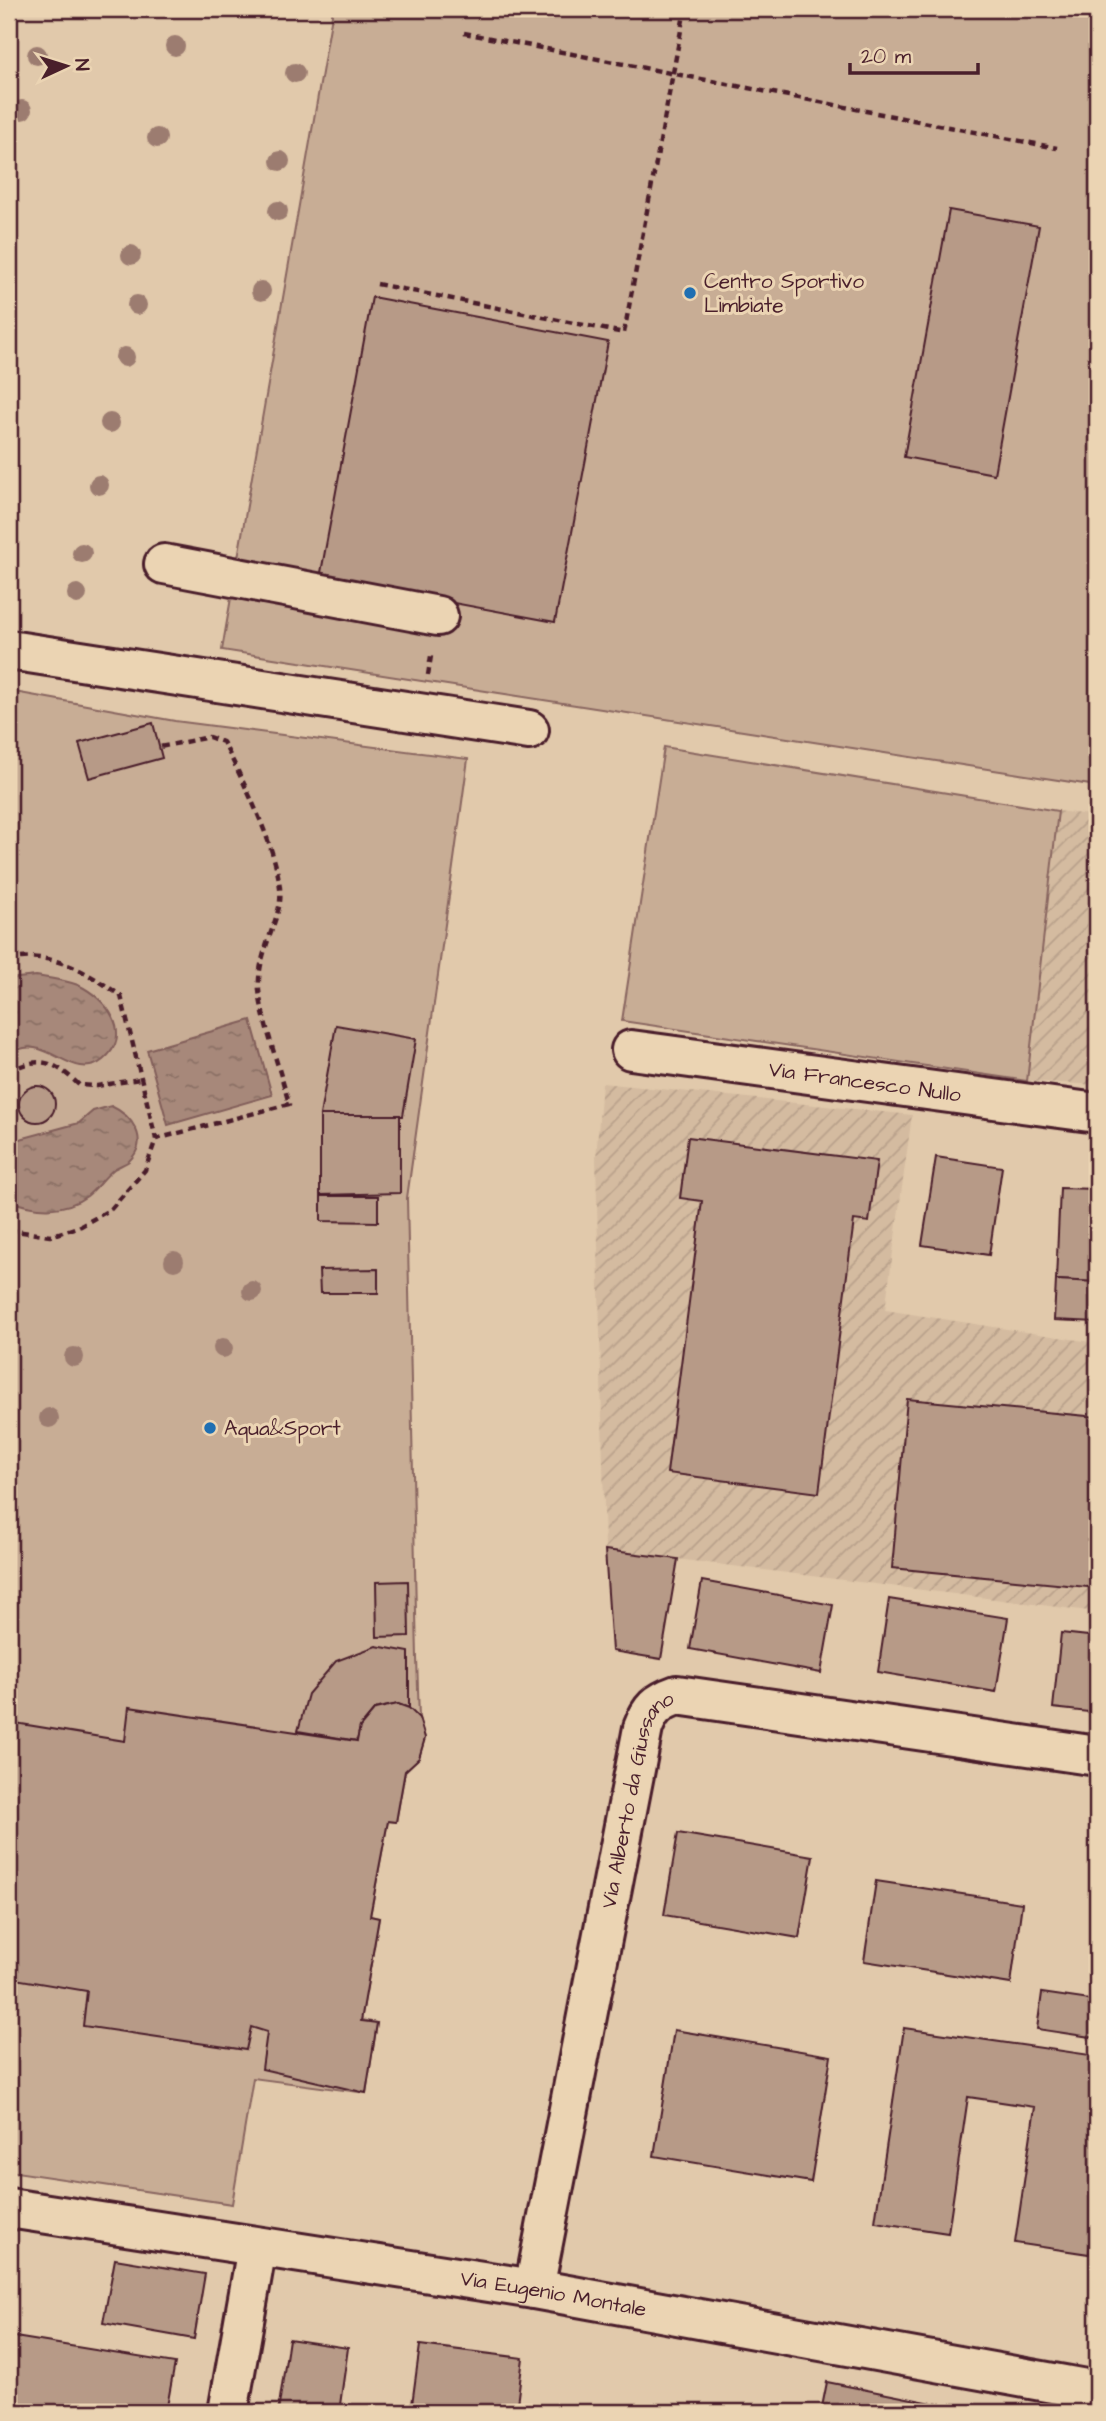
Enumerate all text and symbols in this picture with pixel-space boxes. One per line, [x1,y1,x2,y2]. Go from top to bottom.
north arrow [32,32,102,102]
scale bar [850,32,978,76]
text: 20 m [861,42,912,71]
text: N [68,58,95,72]
place label: Centro Sportivo Limbiate [704,267,864,320]
marker: Centro Sportivo Limbiate [682,285,698,301]
street label: Via Francesco Nullo [767,1054,963,1109]
place label: Aqua&Sport [224,1414,341,1444]
marker: Aqua&Sport [202,1420,218,1436]
street label: Via Alberto da Giussano [594,1683,679,1911]
street label: Via Eugenio Montale [458,2263,649,2324]

